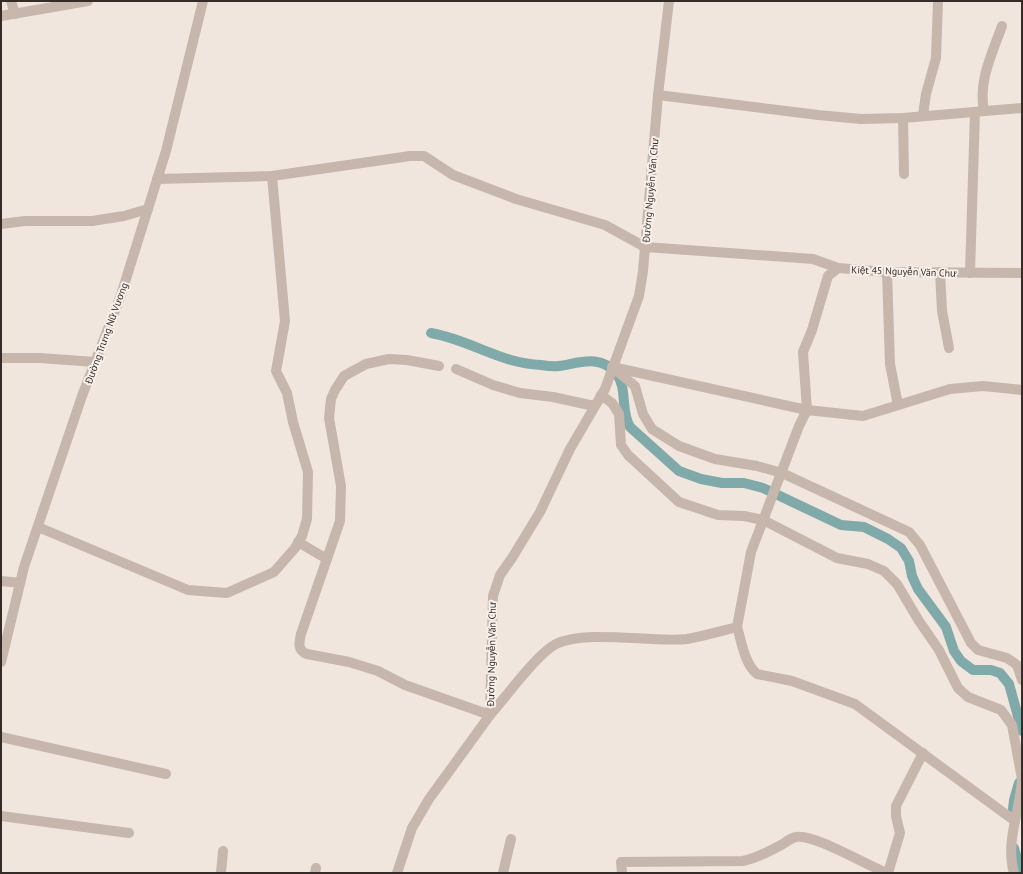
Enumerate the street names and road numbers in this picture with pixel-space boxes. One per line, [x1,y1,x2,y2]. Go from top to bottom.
street label: Đường Nguyễn Văn Chư [639,137,662,244]
street label: Kiệt 45 Nguyễn Văn Chư [851,263,957,280]
street label: Đường Trưng Nữ Vương [82,281,131,386]
street label: Đường Nguyễn Văn Chư [484,601,499,708]

